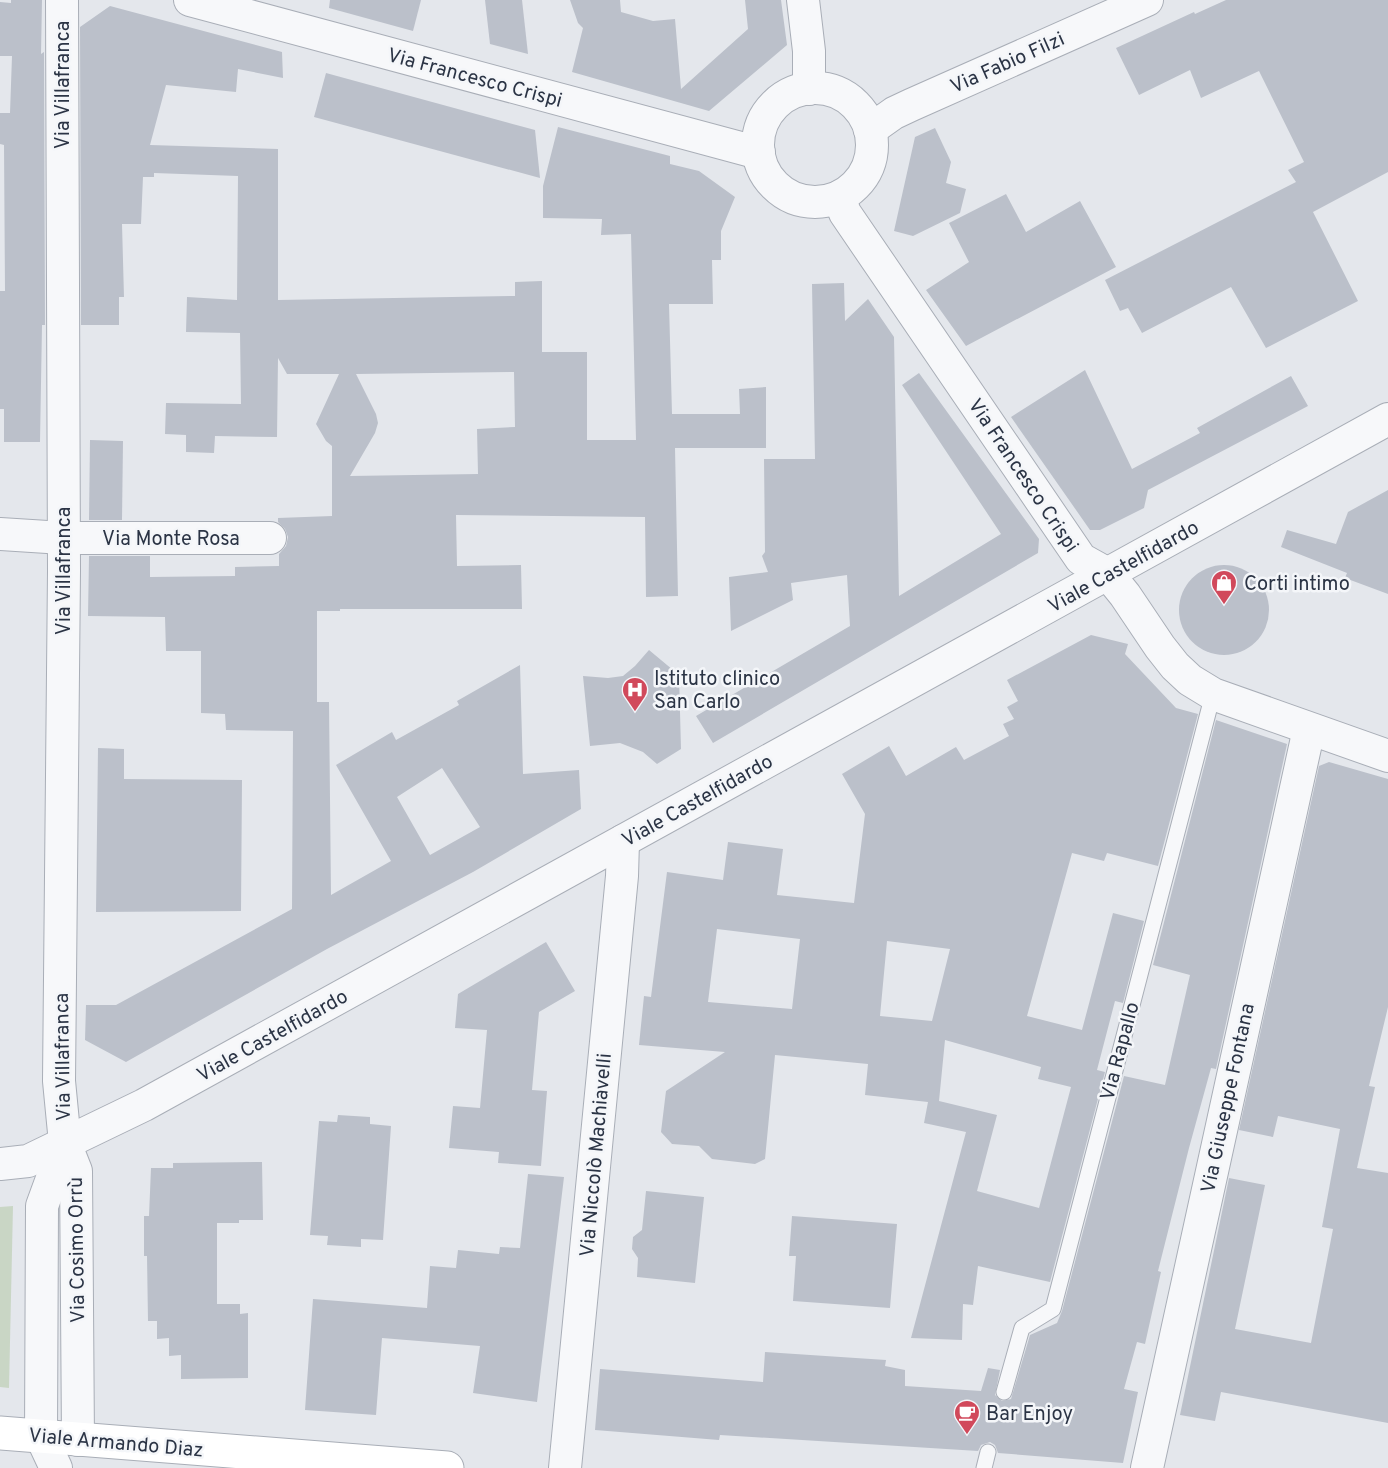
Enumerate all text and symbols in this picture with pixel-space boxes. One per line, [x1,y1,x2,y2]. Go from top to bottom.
street label: Via Villafranca [51,21,77,149]
street label: Via Fabio Filzi [947,27,1069,101]
street label: Via Francesco Crispi [384,43,565,115]
street label: Via Francesco Crispi [961,394,1083,558]
street label: Via Villafranca [52,507,78,635]
street label: Viale Castelfidardo [1044,515,1204,620]
street label: Via Monte Rosa [102,527,240,553]
shop icon: Corti intimo [1209,568,1239,606]
place label: Corti intimo [1244,572,1350,598]
place label: Istituto clinico San Carlo [654,667,780,716]
hospital icon: Istituto clinico San Carlo [620,675,650,713]
street label: Viale Castelfidardo [618,749,778,854]
street label: Viale Castelfidardo [193,984,353,1089]
street label: Via Villafranca [50,993,78,1121]
street label: Via Rapallo [1095,999,1147,1104]
street label: Via Giuseppe Fontana [1196,1001,1262,1196]
street label: Via Niccolò Machiavelli [575,1052,619,1258]
street label: Via Cosimo Orrù [64,1177,92,1323]
cafe icon: Bar Enjoy [952,1398,982,1436]
place label: Bar Enjoy [986,1402,1073,1428]
street label: Viale Armando Diaz [27,1423,204,1465]

